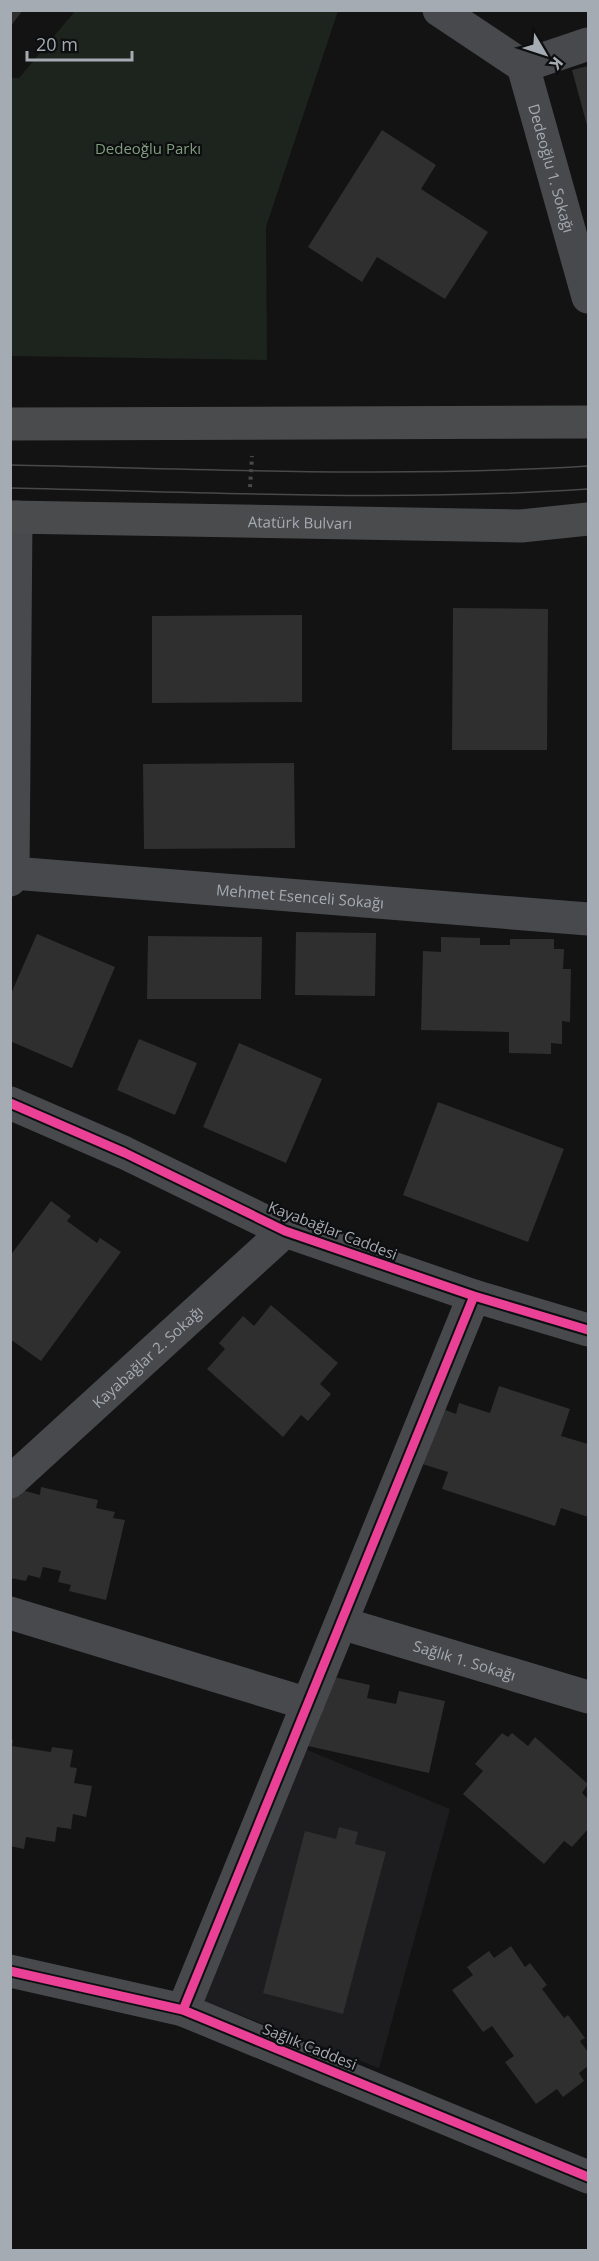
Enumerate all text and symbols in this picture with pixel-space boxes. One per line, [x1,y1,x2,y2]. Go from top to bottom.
scale bar [27,24,132,62]
north arrow [515,24,575,84]
text: 20 m [36,32,78,56]
text: K [545,52,569,75]
street label: Dedeoğlu 1. Sokağı [524,101,579,235]
park label: Dedeoğlu Parkı [95,138,201,158]
street label: Atatürk Bulvarı [248,511,352,533]
street label: Mehmet Esenceli Sokağı [215,879,385,913]
street label: Kayabağlar Caddesi [266,1196,400,1264]
street label: Kayabağlar 2. Sokağı [88,1301,207,1412]
street label: Sağlık 1. Sokağı [411,1635,518,1685]
street label: Sağlık Caddesi [260,2018,360,2074]

